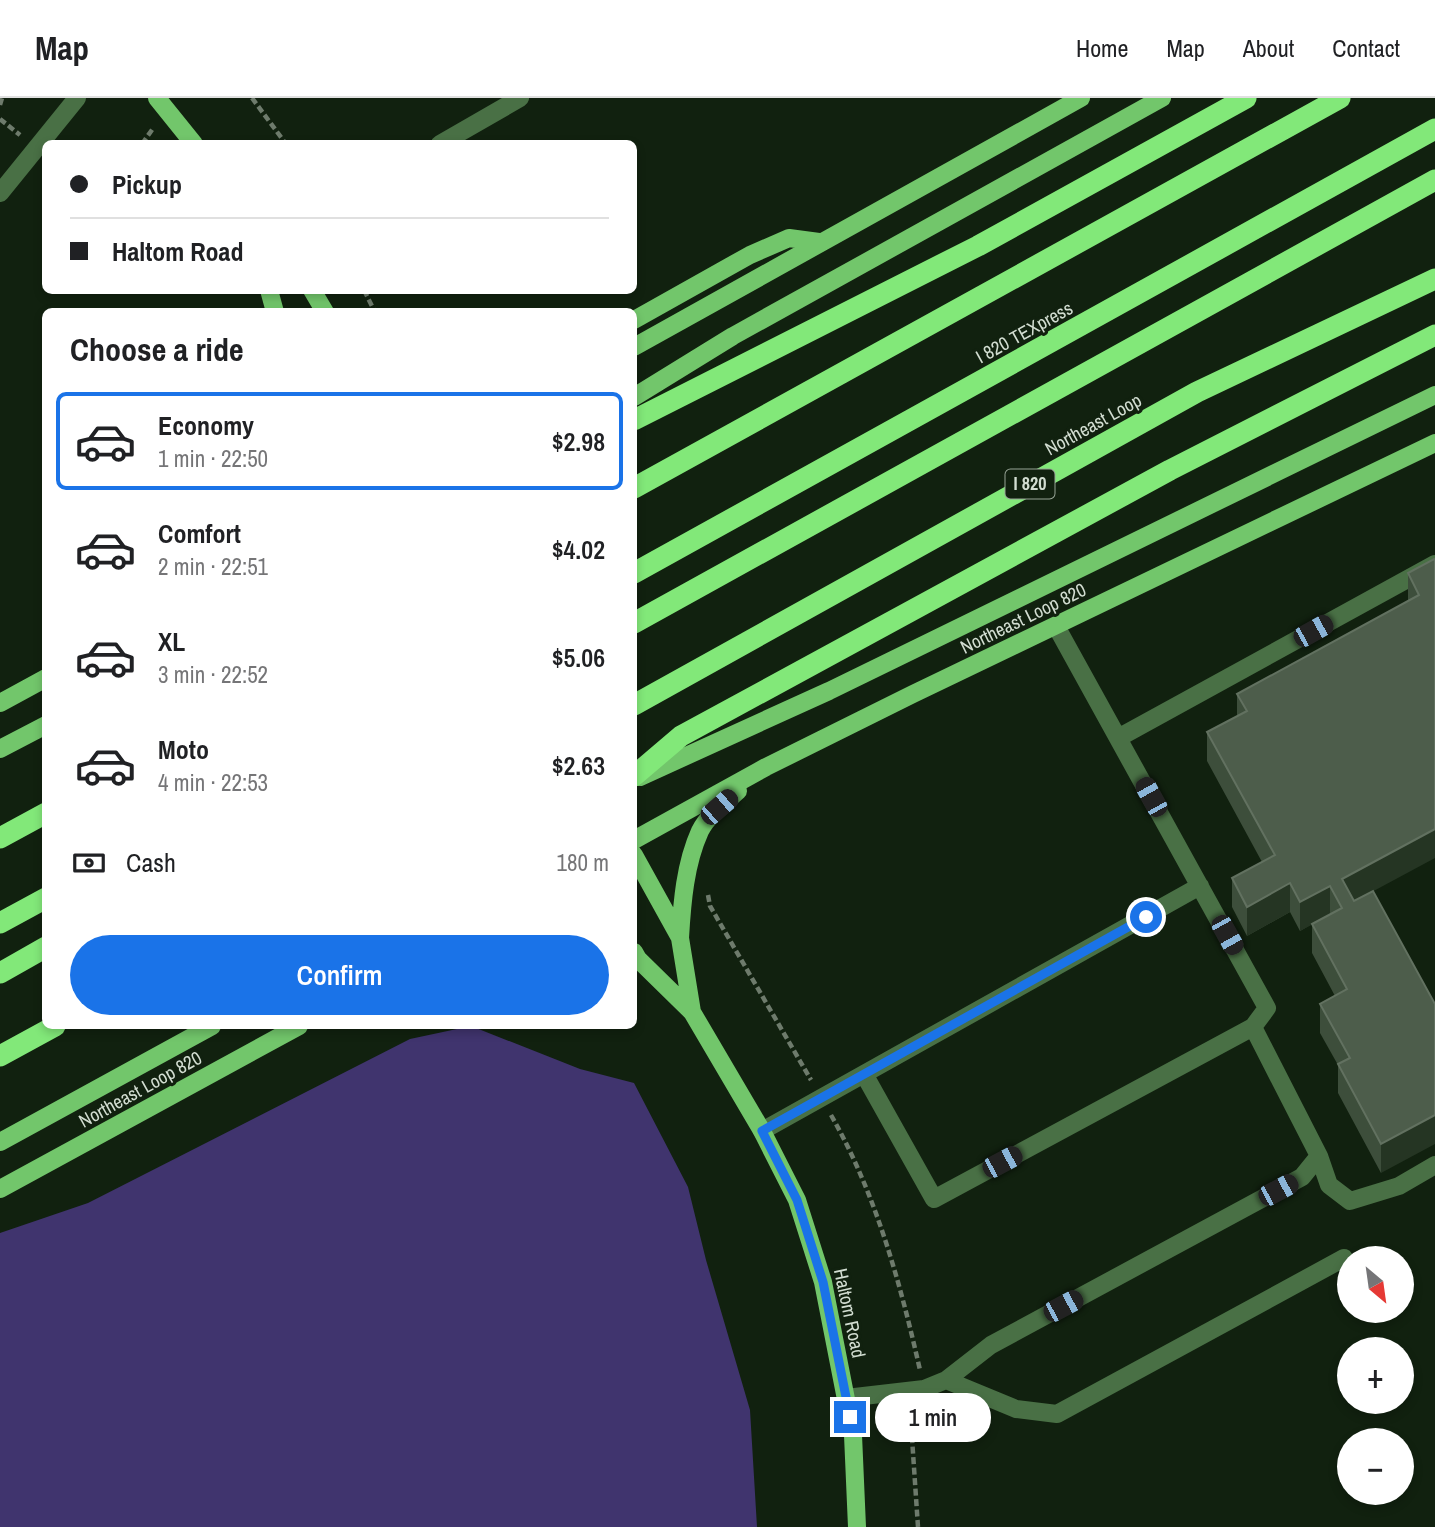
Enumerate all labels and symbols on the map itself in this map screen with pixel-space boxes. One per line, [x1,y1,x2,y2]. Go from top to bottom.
street label: I 820 TEXpress [971,295,1077,369]
street label: Northeast Loop [1040,387,1146,461]
road number: I 820 [1006,470,1054,498]
street label: Northeast Loop 820 [956,576,1090,660]
car [1290,612,1337,650]
car [1132,774,1171,820]
car [697,785,742,829]
route start [1130,901,1162,933]
car [1208,912,1247,958]
street label: Northeast Loop 820 [74,1044,206,1134]
car [979,1143,1026,1181]
car [1255,1171,1302,1209]
north arrow [1337,1246,1414,1323]
street label: Haltom Road [828,1266,872,1360]
car [1040,1287,1087,1325]
callout: 1 min [874,1392,990,1442]
route end [834,1401,866,1433]

